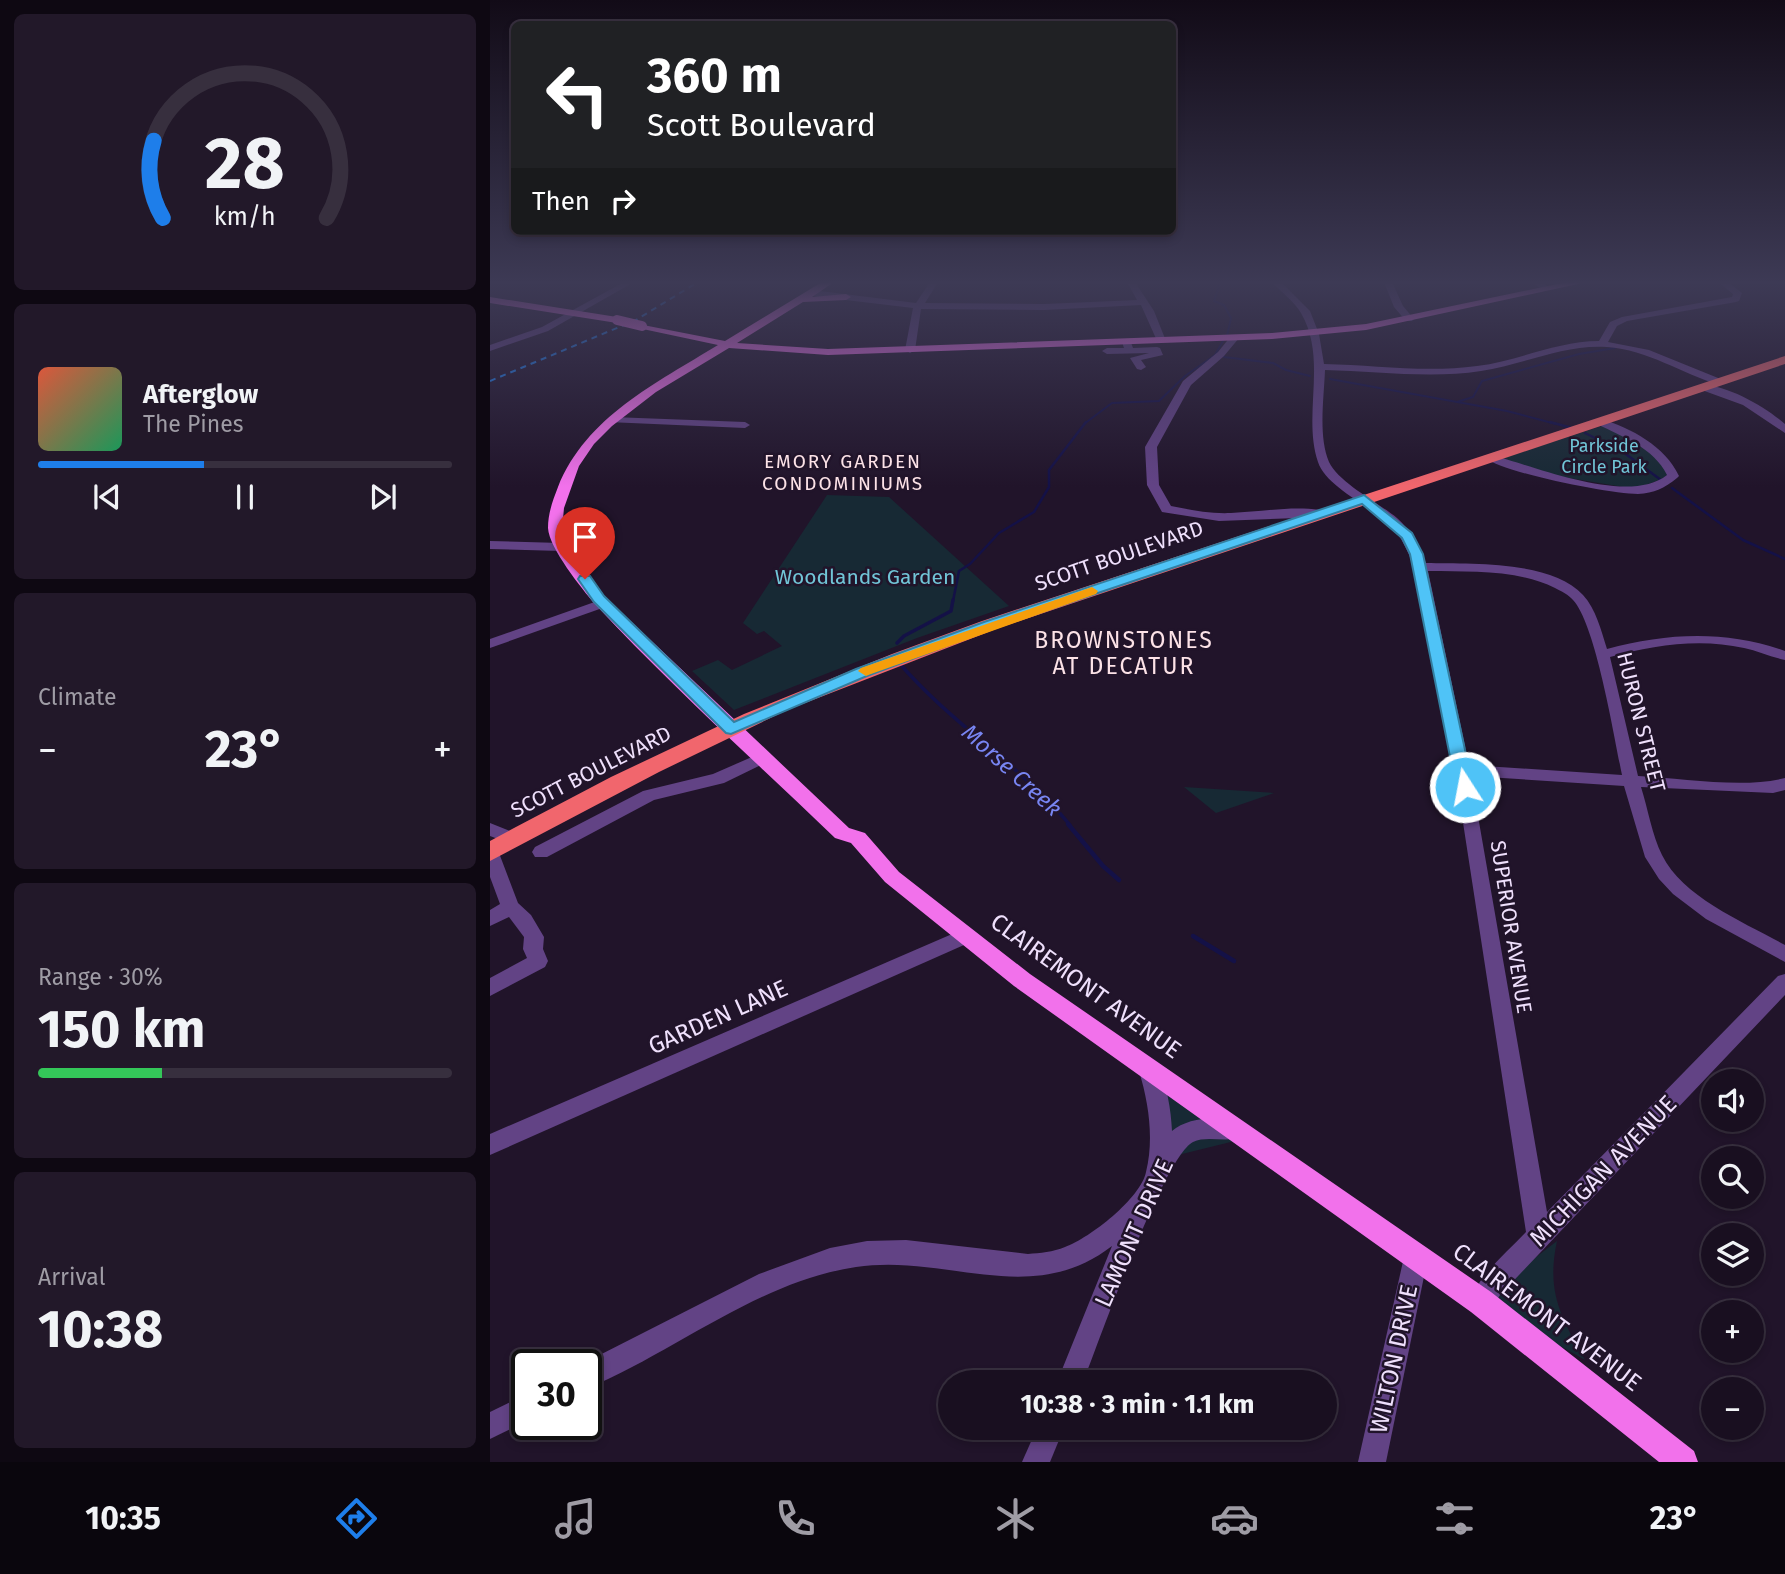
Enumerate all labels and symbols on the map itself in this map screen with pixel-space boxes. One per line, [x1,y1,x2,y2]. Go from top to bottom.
park label: Parkside Circle Park [1561,435,1647,478]
district label: EMORY GARDEN CONDOMINIUMS [762,450,924,495]
pin [555,507,615,579]
street label: SCOTT BOULEVARD [1031,515,1207,597]
park label: Woodlands Garden [775,564,955,590]
district label: BROWNSTONES AT DECATUR [1034,626,1214,680]
street label: HURON STREET [1611,649,1671,795]
water label: Morse Creek [956,718,1068,822]
street label: SCOTT BOULEVARD [507,720,675,824]
position arrow [1428,750,1502,824]
street label: SUPERIOR AVENUE [1485,839,1537,1015]
street label: CLAIREMONT AVENUE [985,908,1187,1064]
street label: GARDEN LANE [644,974,792,1060]
street label: MICHIGAN AVENUE [1524,1090,1682,1252]
street label: LAMONT DRIVE [1089,1155,1179,1311]
street label: CLAIREMONT AVENUE [1447,1237,1647,1397]
street label: WILTON DRIVE [1365,1282,1423,1436]
speed limit sign: 30 [511,1349,602,1440]

